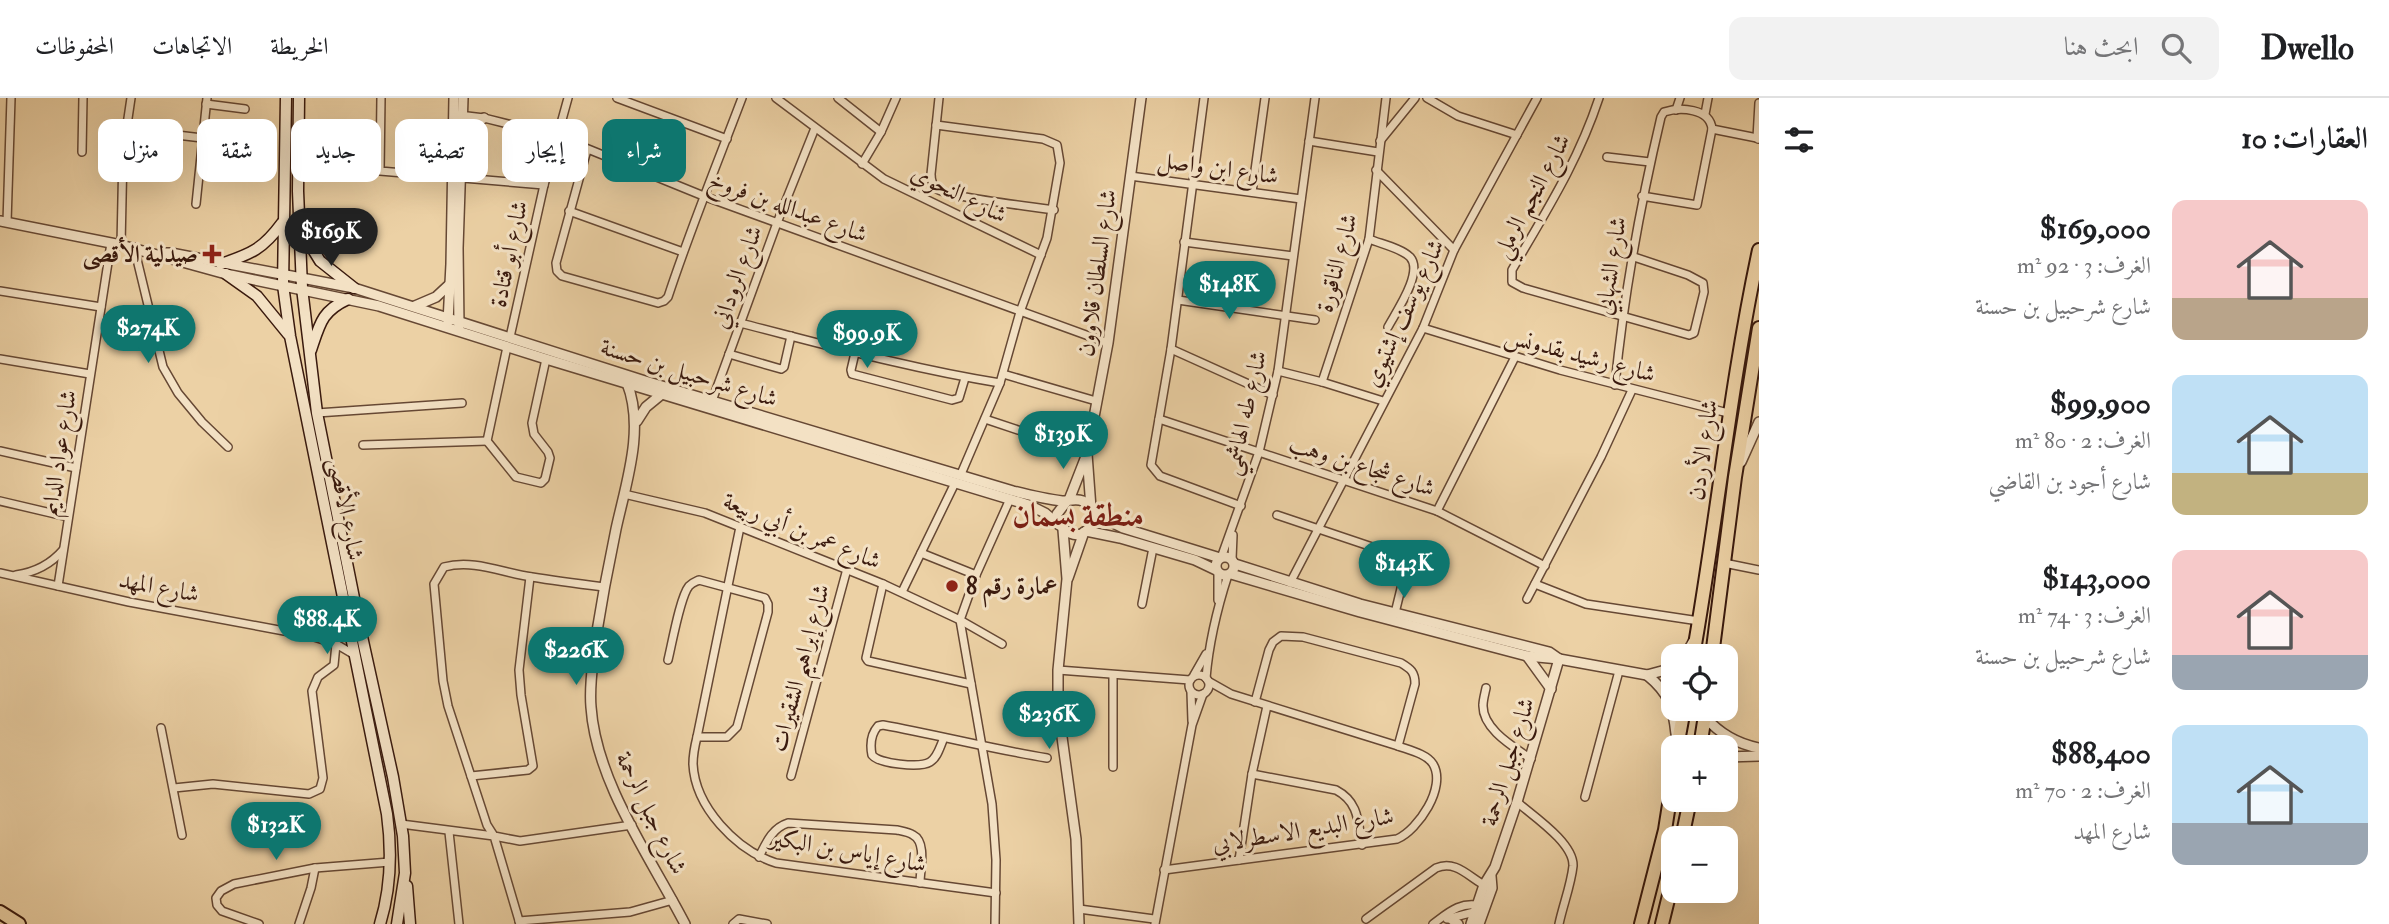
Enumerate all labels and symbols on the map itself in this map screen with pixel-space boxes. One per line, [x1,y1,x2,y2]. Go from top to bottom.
street label: شارع النجم الرملي [1486,128,1584,267]
street label: شارع ابن واصل [1155,144,1281,196]
street label: شارع النحوي [904,157,1012,234]
street label: شارع عبدالله بن فروخ [703,164,872,255]
street label: شارع السلطان قلاوون [1070,187,1128,359]
street label: شارع أبو قتادة [481,197,539,311]
pin: $169K [282,208,380,268]
street label: شارع الناقورة [1309,210,1369,317]
street label: شارع الشهابي [1588,214,1638,318]
street label: شارع الروداني [704,221,774,334]
street label: شارع يوسف إشتيوي [1356,234,1455,394]
place label: صيدلية الأقصى [82,236,198,271]
marker: صيدلية الأقصى [204,246,220,262]
pin: $148K [1180,262,1278,321]
pin: $274K [99,306,197,365]
pin: $99.9K [810,310,924,370]
street label: شارع رشيد بقدونس [1500,320,1659,394]
street label: شارع شرحبيل بن حسنة [596,331,781,418]
street label: شارع طه الهاشمي [1216,348,1281,480]
street label: شارع عواد الدايم [34,388,89,519]
street label: شارع الأردن [1680,397,1729,503]
pin: $139K [1014,412,1112,471]
street label: شارع شجاع بن وهب [1284,428,1439,508]
street label: شارع الأقصى [317,455,372,564]
street label: شارع عمر بن أبي ربيعة [717,483,886,580]
district label: منطقة بسمان [1012,496,1144,536]
pin: $143K [1355,540,1453,600]
street label: شارع المهد [115,564,202,614]
place label: عمارة رقم 8 [966,571,1057,608]
marker: عمارة رقم 8 [944,578,960,594]
street label: شارع إبراهيم الشقيرات [763,581,845,757]
pin: $88.4K [270,596,384,656]
pin: $226K [527,628,625,687]
pin: $236K [1000,692,1098,751]
street label: شارع جبل الرحمة [1474,694,1546,831]
street label: شارع جبل الرحمة [604,747,694,881]
street label: شارع البديع الاسطرلابي [1210,800,1397,866]
pin: $132K [227,802,325,862]
street label: شارع إياس بن البكير [764,821,929,884]

